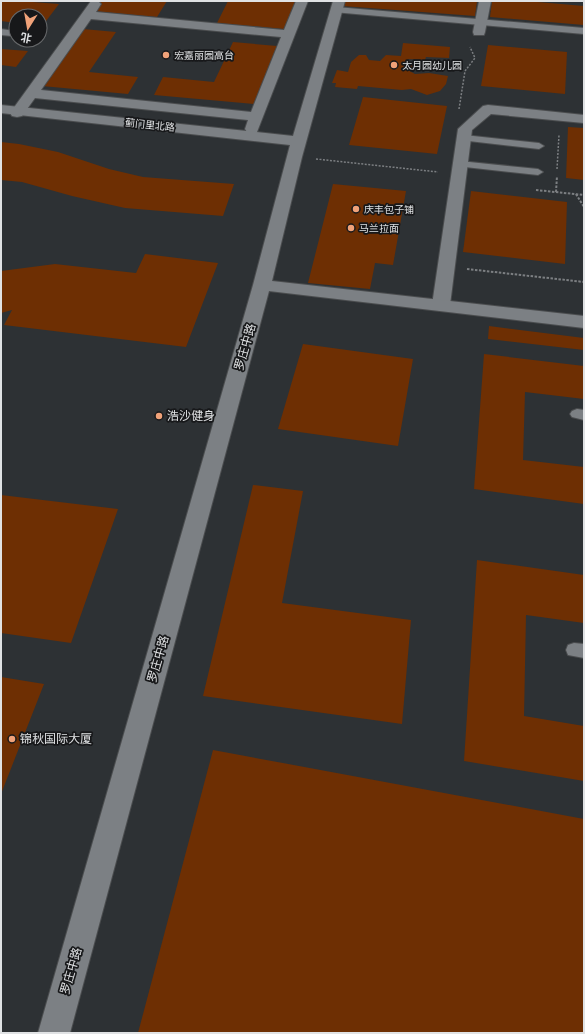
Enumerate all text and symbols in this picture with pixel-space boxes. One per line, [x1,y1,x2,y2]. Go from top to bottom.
north arrow [8,8,48,48]
text: 北 [19,30,33,46]
place label: 宏嘉丽园高台 [174,49,234,62]
marker: 宏嘉丽园高台 [161,50,171,60]
place label: 太月园幼儿园 [402,59,462,72]
marker: 太月园幼儿园 [389,60,399,70]
street label: 蓟门里北路 [124,116,176,134]
place label: 庆丰包子铺 [364,203,414,216]
marker: 庆丰包子铺 [351,204,361,214]
place label: 马兰拉面 [359,222,399,235]
marker: 马兰拉面 [346,223,356,233]
street label: 罗庄中路 [231,322,259,372]
place label: 浩沙健身 [167,408,215,424]
marker: 浩沙健身 [154,411,164,421]
street label: 罗庄中路 [144,634,172,684]
place label: 锦秋国际大厦 [20,731,92,747]
marker: 锦秋国际大厦 [7,734,17,744]
street label: 罗庄中路 [57,946,85,996]

